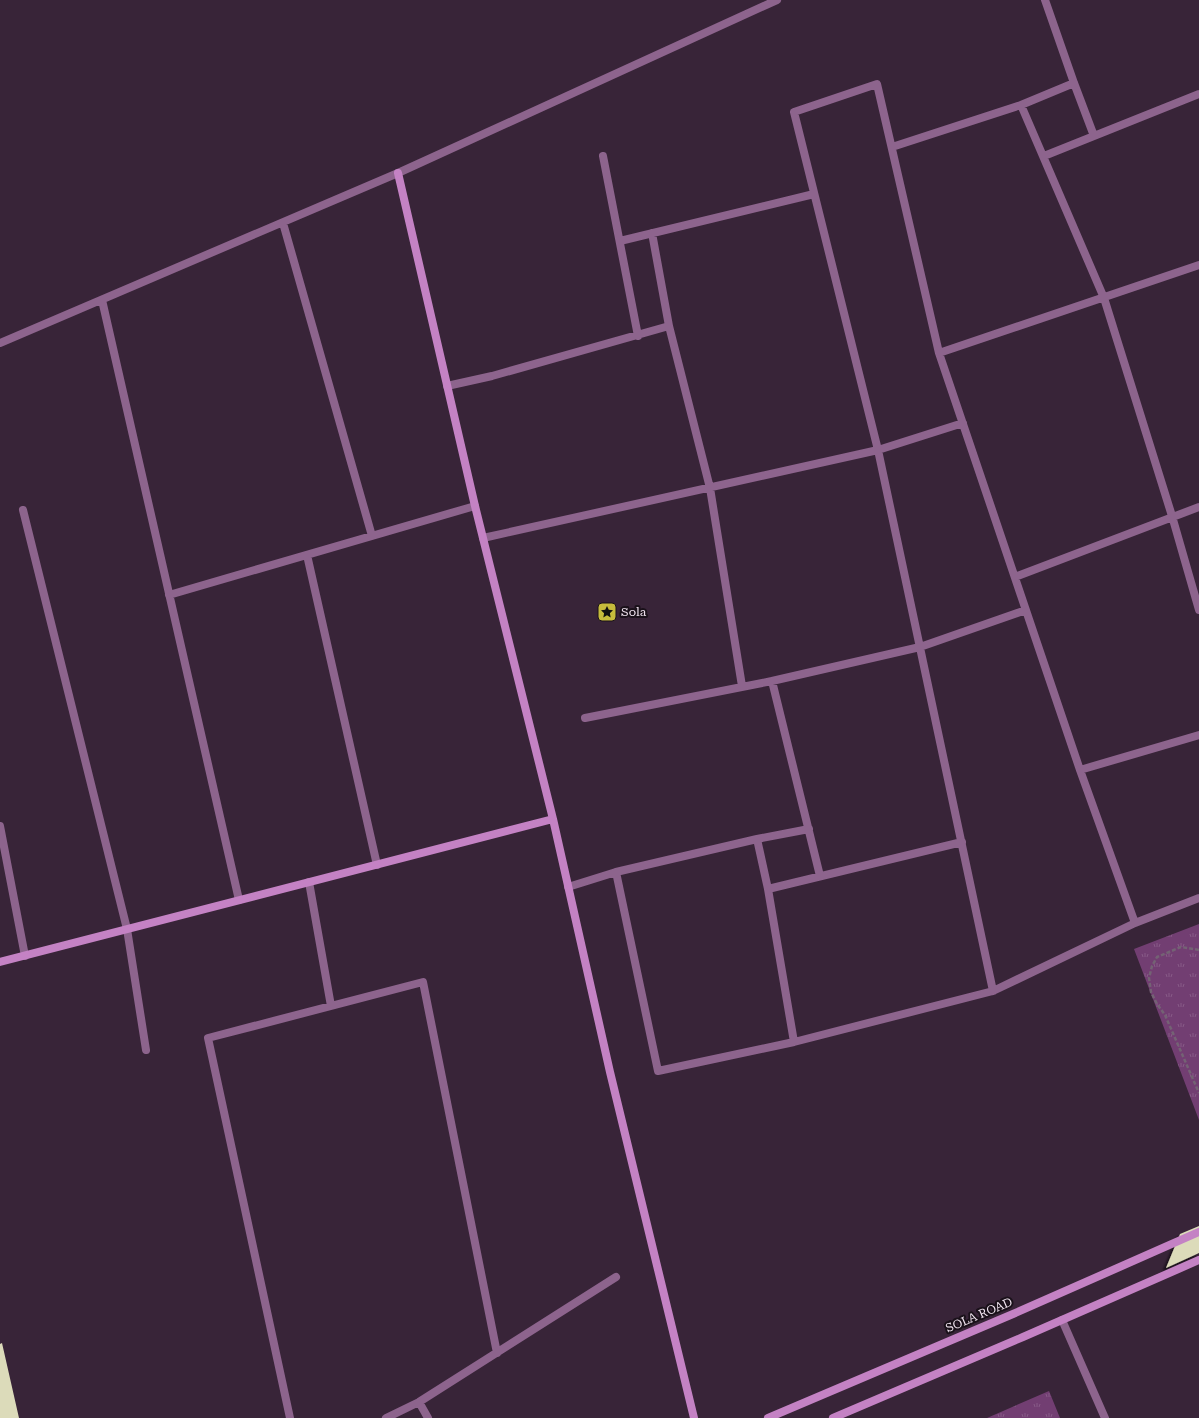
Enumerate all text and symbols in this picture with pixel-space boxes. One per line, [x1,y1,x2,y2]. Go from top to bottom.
place icon: Sola [596,601,618,623]
place label: Sola [621,605,647,619]
street label: SOLA ROAD [944,1295,1014,1335]

